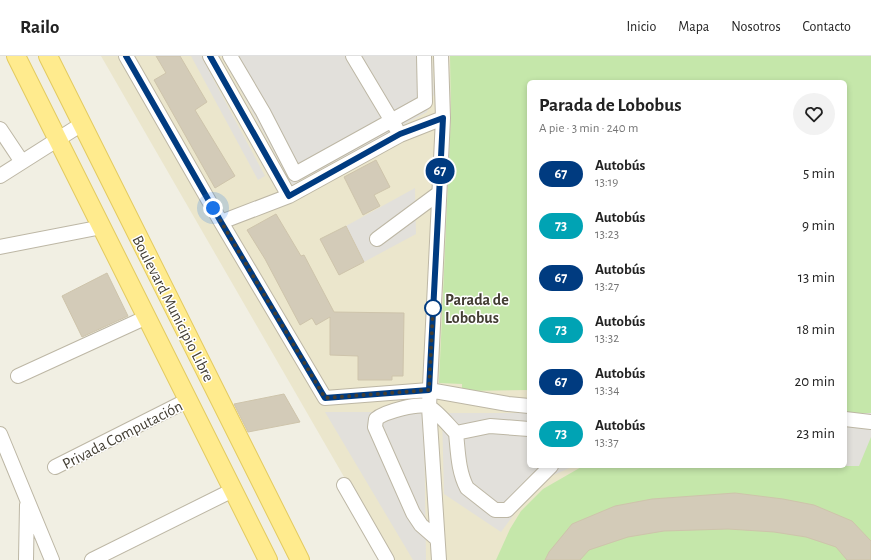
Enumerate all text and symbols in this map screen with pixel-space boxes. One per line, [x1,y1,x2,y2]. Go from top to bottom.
text: Railo [20,18,59,37]
text: Inicio [626,20,656,34]
text: Mapa [678,20,709,34]
text: Nosotros [731,20,781,34]
text: Contacto [803,20,851,34]
button: heart [793,93,835,135]
text: Parada de Lobobus [539,96,681,115]
text: A pie · 3 min · 240 m [539,122,638,135]
line badge: 67 [422,158,458,184]
text: Autobús [595,158,645,173]
text: 67 [434,164,446,178]
text: 5 min [803,166,835,181]
text: 67 [555,167,567,181]
text: 13:19 [595,176,618,189]
your location [203,198,223,218]
text: Autobús [595,210,645,225]
text: 9 min [802,218,835,233]
text: 73 [555,219,567,233]
text: 13:23 [595,228,619,241]
street label: Boulevard Municipio Libre [129,233,217,384]
text: Autobús [595,262,645,277]
text: 13 min [798,270,835,285]
text: 67 [555,271,567,285]
text: 13:27 [595,280,619,293]
place label: Parada de Lobobus [445,292,509,326]
marker: Parada de Lobobus [424,299,442,317]
text: Autobús [595,314,645,329]
text: 18 min [797,322,835,337]
text: 73 [555,323,567,337]
text: 13:32 [595,332,619,345]
text: Autobús [595,366,645,381]
text: 20 min [794,374,835,389]
text: 67 [555,375,567,389]
text: 13:34 [595,384,619,397]
street label: Privada Computación [60,398,185,472]
text: Autobús [595,418,645,433]
text: 23 min [796,426,835,441]
text: 73 [555,427,567,441]
text: 13:37 [595,436,619,449]

